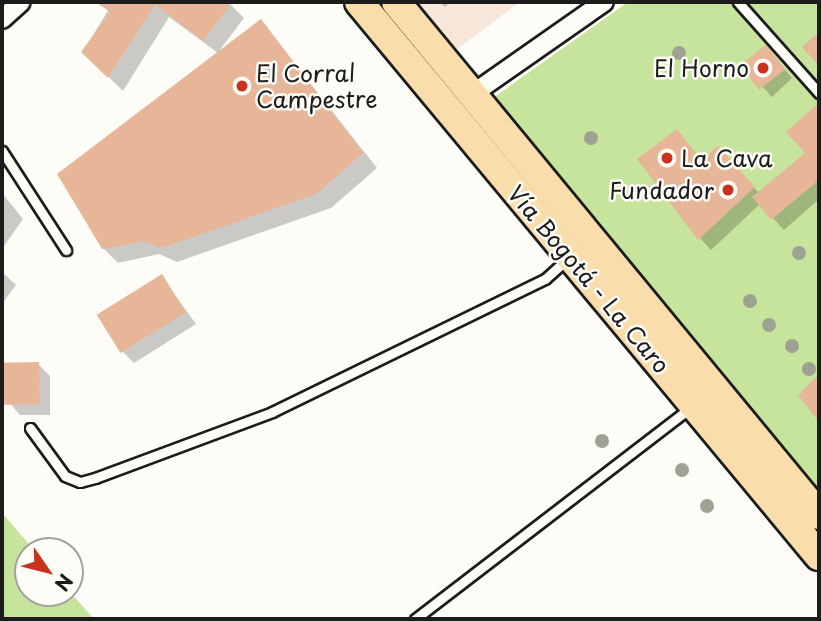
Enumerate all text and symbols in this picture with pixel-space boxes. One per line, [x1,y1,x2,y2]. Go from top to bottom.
place label: El Horno [653,54,749,82]
place label: El Corral Campestre [256,59,377,113]
marker: El Horno [755,60,771,76]
marker: El Corral Campestre [234,78,250,94]
place label: La Cava [681,144,773,172]
marker: La Cava [659,150,675,166]
place label: Fundador [609,176,714,204]
street label: Vía Bogotá - La Caro [502,179,676,379]
marker: Fundador [720,182,736,198]
north arrow [14,537,84,607]
text: N [49,569,80,597]

